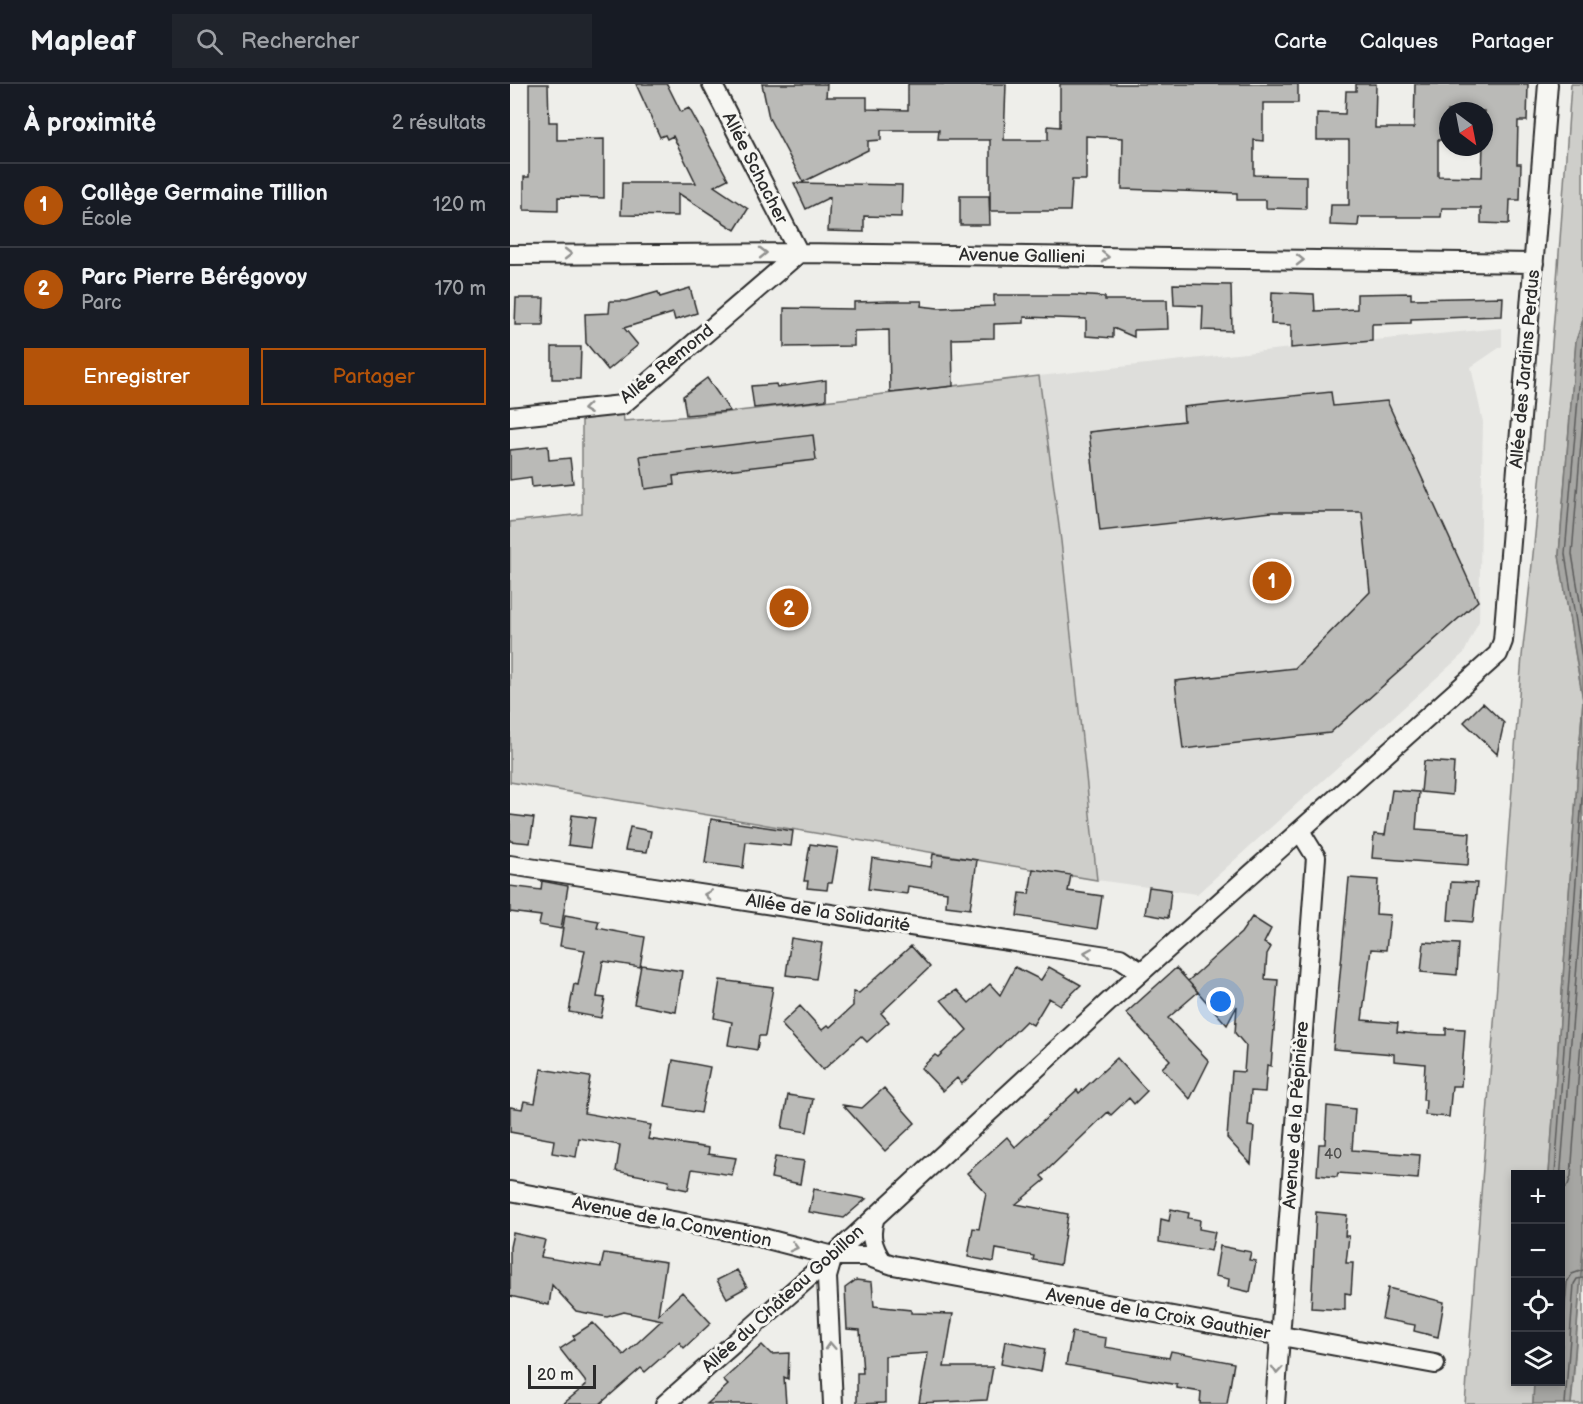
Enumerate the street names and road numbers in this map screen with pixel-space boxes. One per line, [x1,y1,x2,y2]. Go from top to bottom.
street label: Allée Schacher [718,109,792,228]
street label: Avenue Gallieni [959,244,1085,268]
street label: Allée des Jardins Perdus [1506,269,1544,469]
street label: Allée Remond [616,320,718,408]
street label: Allée de la Solidarité [744,890,912,936]
street label: Avenue de la Pépinière [1279,1020,1313,1210]
street label: Avenue de la Convention [571,1192,773,1252]
street label: Allée du Château Gobillon [698,1221,868,1377]
street label: Avenue de la Croix Gauthier [1044,1284,1272,1344]

